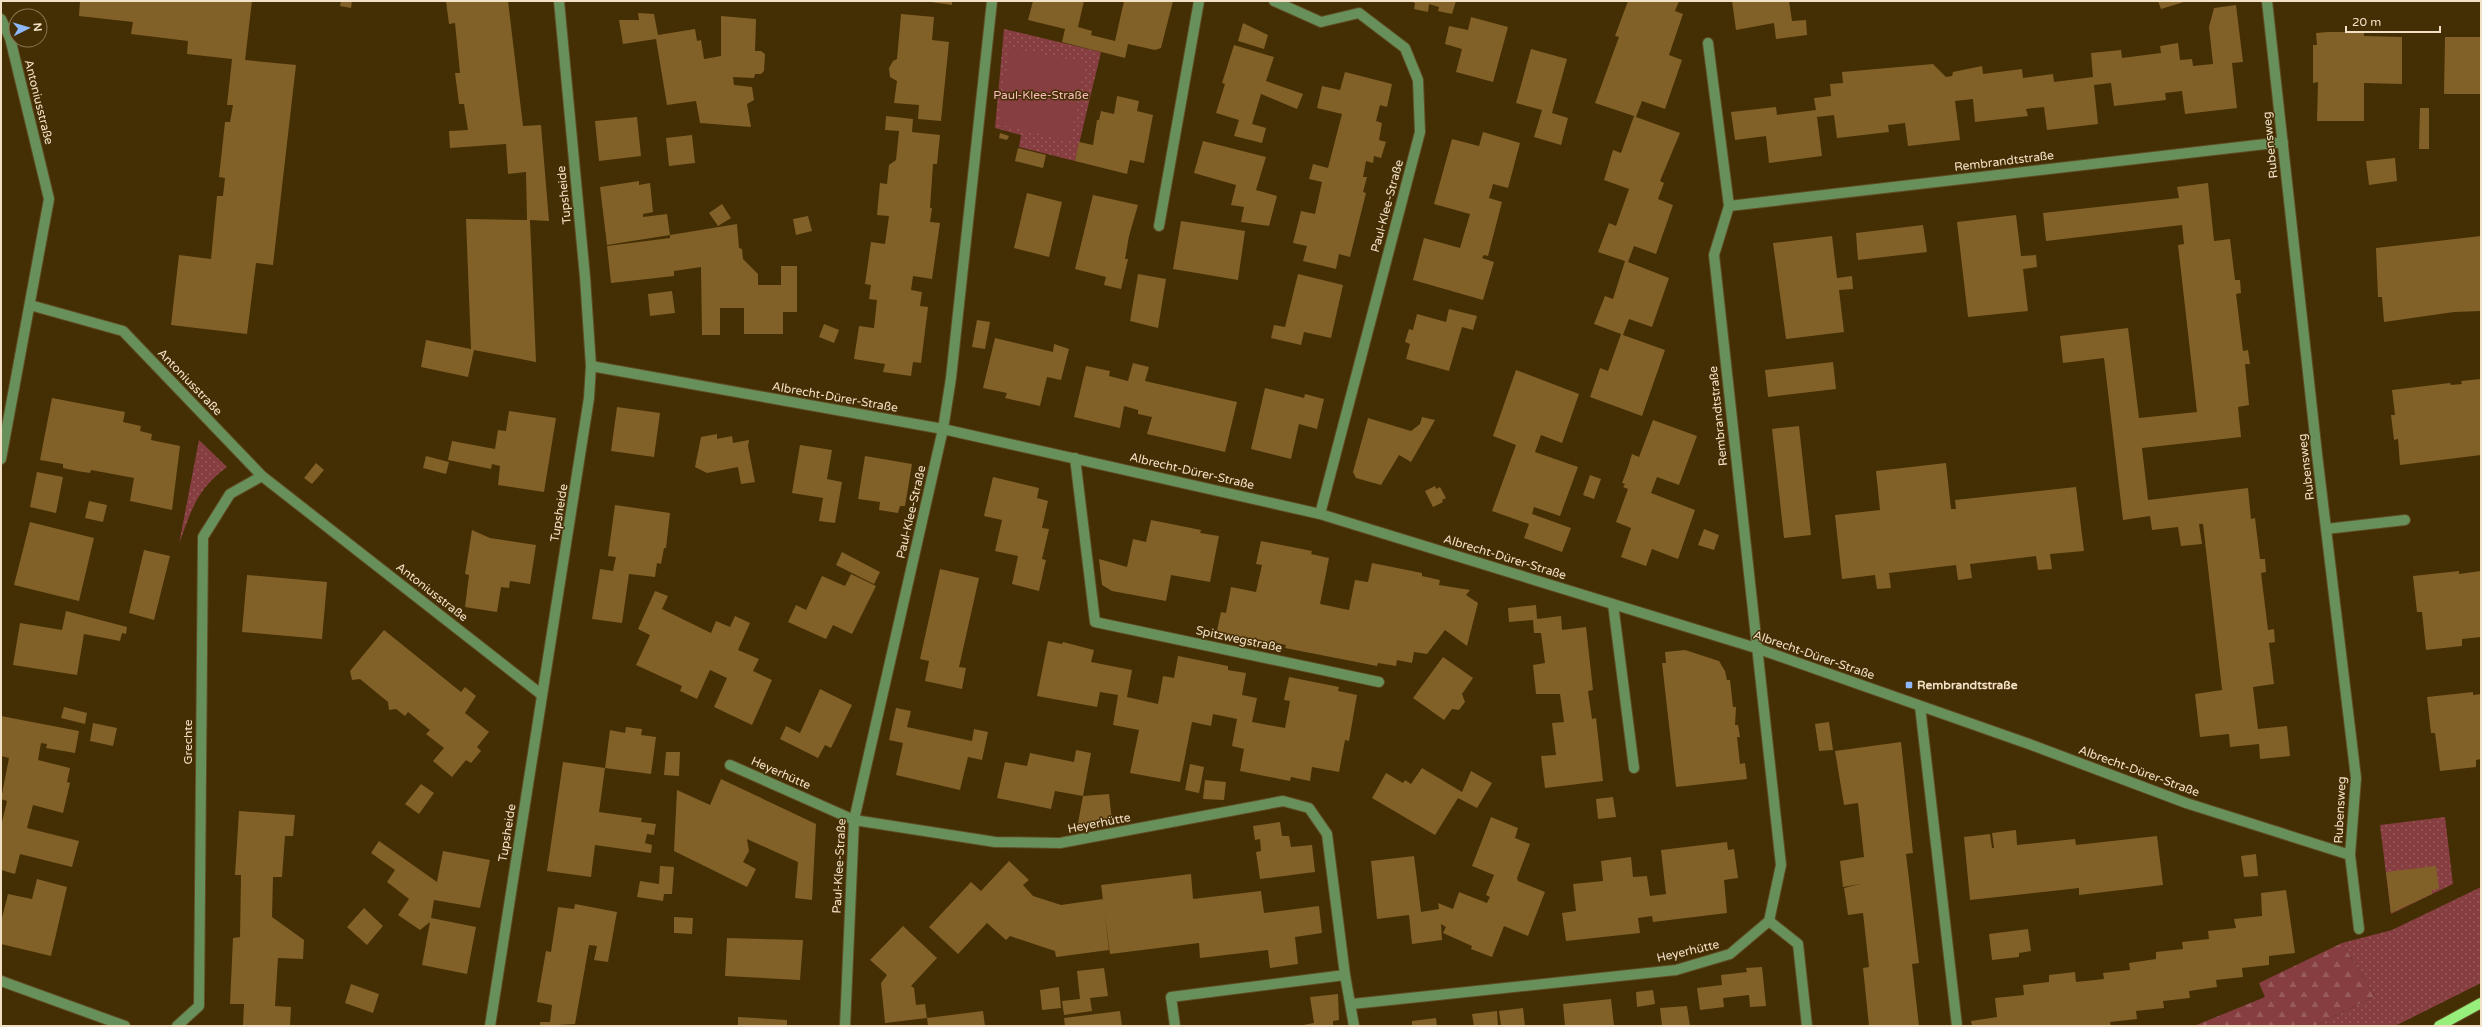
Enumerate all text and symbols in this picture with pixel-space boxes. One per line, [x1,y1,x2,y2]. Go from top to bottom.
north arrow [8,8,48,48]
scale bar [2346,8,2440,34]
text: 20 m [2352,15,2381,29]
text: N [31,22,44,32]
street label: Antoniusstraße [22,58,56,146]
park label: Paul-Klee-Straße [993,88,1089,102]
street label: Rubensweg [2260,111,2280,179]
street label: Rembrandtstraße [1953,148,2055,174]
street label: Paul-Klee-Straße [1368,158,1406,254]
street label: Tupsheide [554,165,574,225]
street label: Antoniusstraße [155,346,225,418]
street label: Rembrandtstraße [1706,365,1730,467]
street label: Albrecht-Dürer-Straße [771,379,899,415]
street label: Rubensweg [2295,433,2317,501]
street label: Albrecht-Dürer-Straße [1128,450,1256,492]
street label: Paul-Klee-Straße [893,464,929,560]
street label: Tupsheide [547,483,571,543]
street label: Albrecht-Dürer-Straße [1442,532,1568,582]
street label: Antoniusstraße [393,560,471,624]
street label: Spitzwegstraße [1195,623,1284,655]
street label: Albrecht-Dürer-Straße [1751,628,1877,682]
place label: Rembrandtstraße [1917,678,2018,692]
marker: Rembrandtstraße [1904,680,1914,690]
street label: Grechte [181,719,195,765]
street label: Albrecht-Dürer-Straße [2077,743,2202,799]
street label: Heyerhütte [749,754,813,792]
street label: Rubensweg [2331,776,2349,844]
street label: Tupsheide [495,803,519,863]
street label: Heyerhütte [1066,810,1132,836]
street label: Paul-Klee-Straße [830,818,848,914]
street label: Heyerhütte [1655,937,1721,965]

